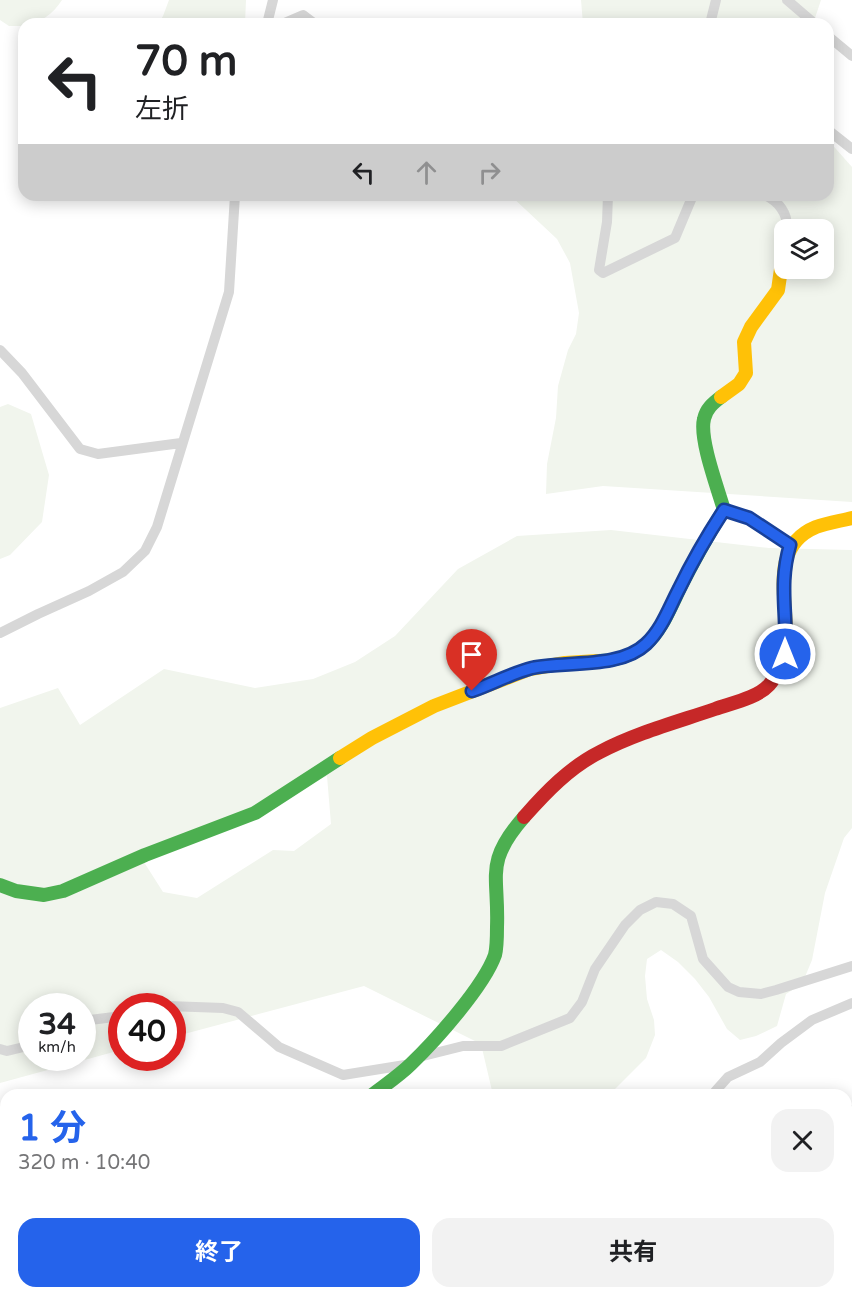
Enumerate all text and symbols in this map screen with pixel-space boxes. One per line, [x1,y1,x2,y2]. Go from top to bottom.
text: 70 m [135,36,237,87]
icon: left [36,42,114,120]
text: 左折 [135,93,189,126]
icon: left [347,156,380,189]
icon: ahead [410,156,443,189]
icon: right [473,156,506,189]
map controls [774,219,834,279]
button: layers [774,219,834,279]
position arrow [753,622,817,686]
pin [446,629,497,691]
icon: arrive [455,638,488,671]
speed limit sign: 40 [108,993,186,1071]
text: 34 [38,1006,76,1043]
text: km/h [38,1038,76,1056]
text: 1 分 [18,1107,86,1150]
button: close [771,1109,834,1172]
text: 320 m · 10:40 [18,1151,150,1175]
button: 終了 [18,1218,420,1287]
button: 共有 [432,1218,834,1287]

